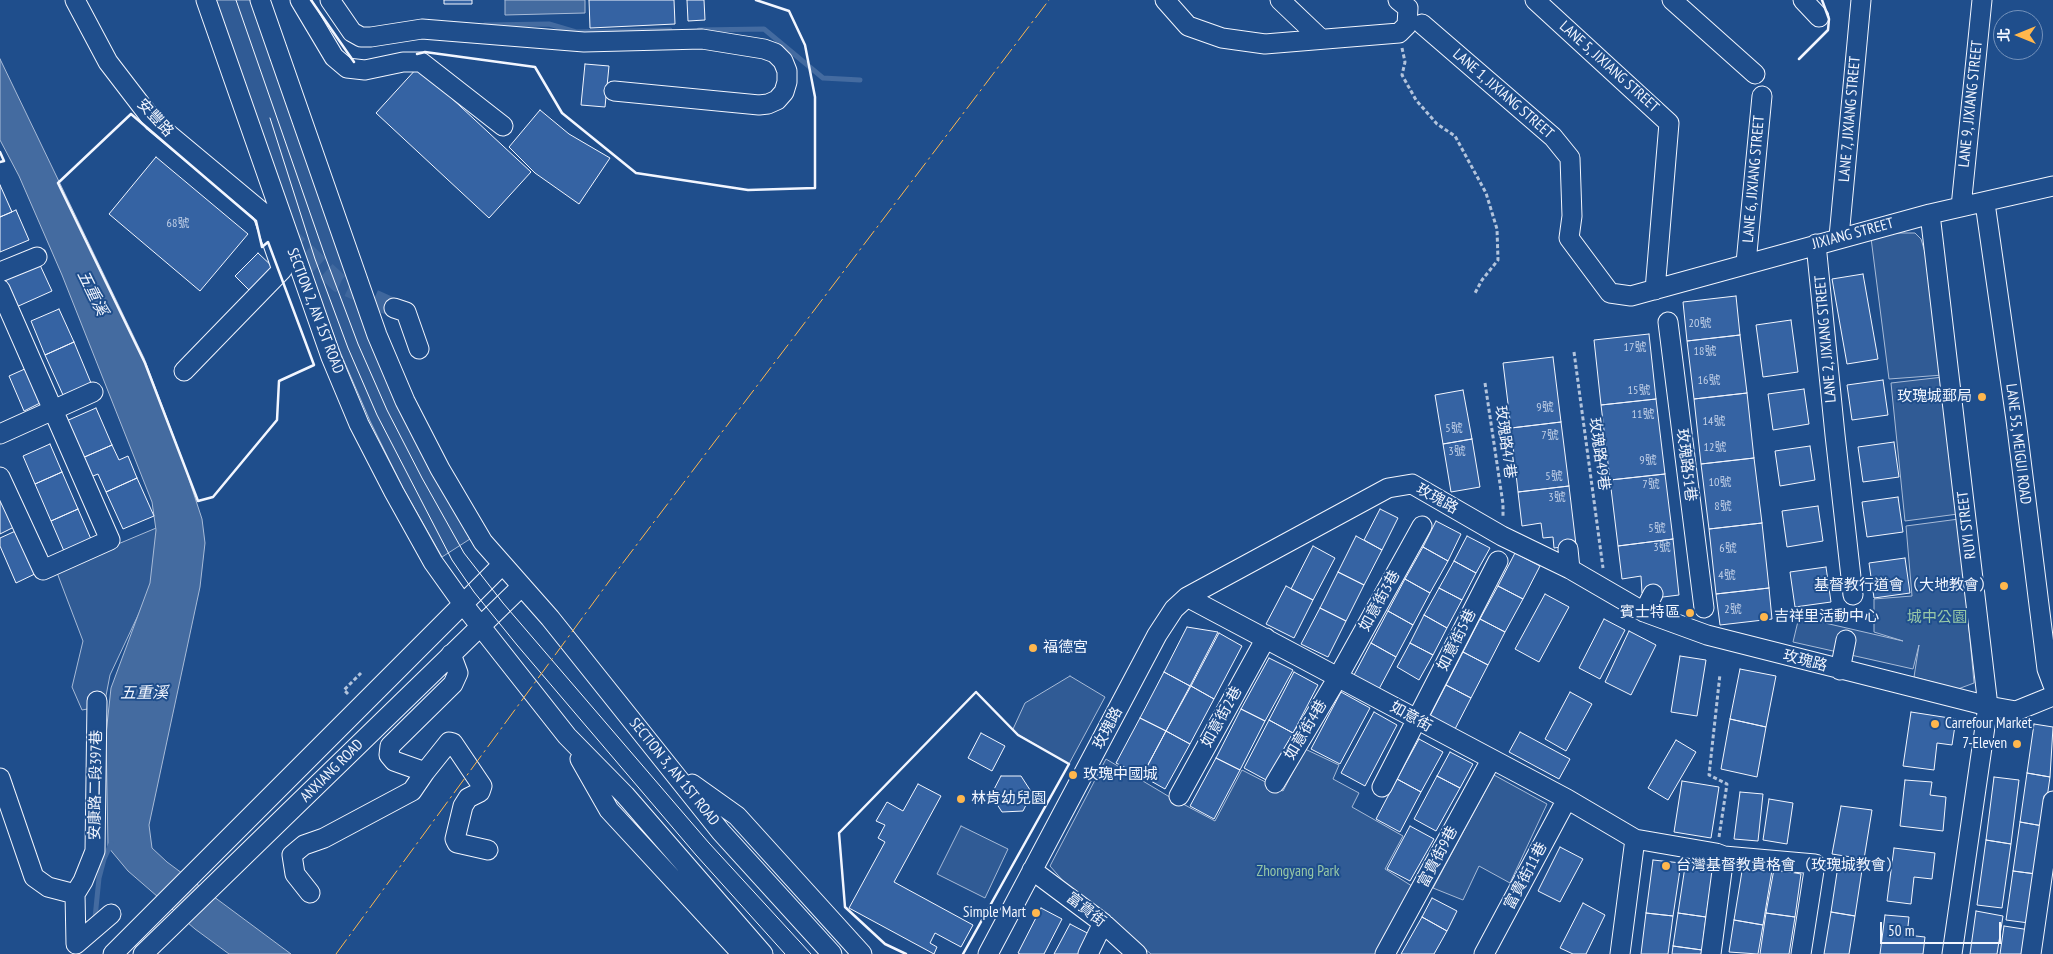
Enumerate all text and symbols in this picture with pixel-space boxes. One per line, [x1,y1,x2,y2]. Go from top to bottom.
north arrow [1993,10,2043,60]
street label: LANE 5, JIXIANG STREET [1556,18,1662,116]
text: 北 [1995,28,2013,42]
street label: LANE 9, JIXIANG STREET [1955,40,1987,168]
street label: LANE 1, JIXIANG STREET [1449,45,1557,143]
street label: LANE 7, JIXIANG STREET [1836,55,1864,183]
street label: 安豐路 [133,95,177,141]
street label: LANE 6, JIXIANG STREET [1739,115,1769,243]
street label: JIXIANG STREET [1810,214,1896,254]
house number: 68號 [167,217,189,231]
street label: SECTION 2, AN 1ST ROAD [283,246,347,376]
water label: 五重溪 [73,267,111,319]
street label: LANE 2, JIXIANG STREET [1811,275,1841,403]
house number: 20號 [1689,317,1711,331]
house number: 17號 [1624,341,1646,355]
house number: 18號 [1694,345,1716,359]
house number: 16號 [1698,374,1720,388]
street label: LANE 55, MEIGUI ROAD [2002,383,2034,505]
house number: 15號 [1628,384,1650,398]
place label: 玫瑰城郵局 [1897,388,1972,406]
marker: 玫瑰城郵局 [1976,391,1988,403]
house number: 9號 [1536,401,1554,415]
street label: 玫瑰路47巷 [1491,404,1519,480]
house number: 11號 [1632,408,1654,422]
house number: 14號 [1703,415,1725,429]
street label: 玫瑰路49巷 [1585,416,1613,492]
house number: 5號 [1445,422,1463,436]
street label: 玫瑰路51巷 [1673,427,1699,503]
house number: 7號 [1541,429,1559,443]
house number: 12號 [1704,441,1726,455]
house number: 3號 [1448,445,1466,459]
house number: 9號 [1639,454,1657,468]
house number: 5號 [1545,470,1563,484]
house number: 10號 [1709,476,1731,490]
house number: 7號 [1642,478,1660,492]
street label: 玫瑰路 [1413,480,1461,518]
street label: RUYI STREET [1954,490,1980,560]
house number: 3號 [1548,491,1566,505]
house number: 8號 [1714,500,1732,514]
house number: 5號 [1648,522,1666,536]
house number: 3號 [1653,541,1671,555]
house number: 6號 [1719,542,1737,556]
street label: 如意街3巷 [1356,567,1404,635]
house number: 4號 [1718,569,1736,583]
place label: 基督教行道會（大地教會） [1814,577,1994,595]
marker: 基督教行道會（大地教會） [1998,580,2010,592]
house number: 2號 [1724,603,1742,617]
place label: 賓士特區 [1620,604,1680,622]
street label: 如意街5巷 [1434,606,1480,674]
marker: 賓士特區 [1684,607,1696,619]
place label: 吉祥里活動中心 [1774,608,1879,626]
park label: 城中公園 [1907,609,1967,627]
marker: 吉祥里活動中心 [1758,611,1770,623]
place label: 福德宮 [1043,639,1088,657]
marker: 福德宮 [1027,642,1039,654]
street label: 玫瑰路 [1781,646,1829,676]
water label: 五重溪 [120,683,168,703]
street label: 如意街2巷 [1198,683,1246,751]
street label: 如意街4巷 [1281,697,1331,763]
street label: 如意街 [1387,698,1435,736]
street label: 玫瑰路 [1089,704,1127,752]
street label: SECTION 3, AN 1ST ROAD [625,715,723,829]
place label: Carrefour Market [1945,715,2032,733]
marker: Carrefour Market [1929,718,1941,730]
street label: 安康路二段397巷 [86,730,106,840]
place label: 7-Eleven [1962,735,2007,753]
street label: ANXIANG ROAD [297,736,367,806]
marker: 7-Eleven [2011,738,2023,750]
place label: 玫瑰中國城 [1083,766,1158,784]
marker: 玫瑰中國城 [1067,769,1079,781]
place label: 林肯幼兒園 [971,790,1046,808]
marker: 林肯幼兒園 [955,793,967,805]
street label: 富貴街9巷 [1414,823,1462,891]
street label: 富貴街11巷 [1501,839,1551,913]
place label: 台灣基督教貴格會（玫瑰城教會） [1676,857,1901,875]
marker: 台灣基督教貴格會（玫瑰城教會） [1660,860,1672,872]
park label: Zhongyang Park [1257,863,1339,881]
street label: 富貴街 [1063,889,1109,931]
place label: Simple Mart [963,904,1026,922]
marker: Simple Mart [1030,907,1042,919]
scale bar [1883,912,2004,944]
text: 50 m [1888,921,1914,940]

